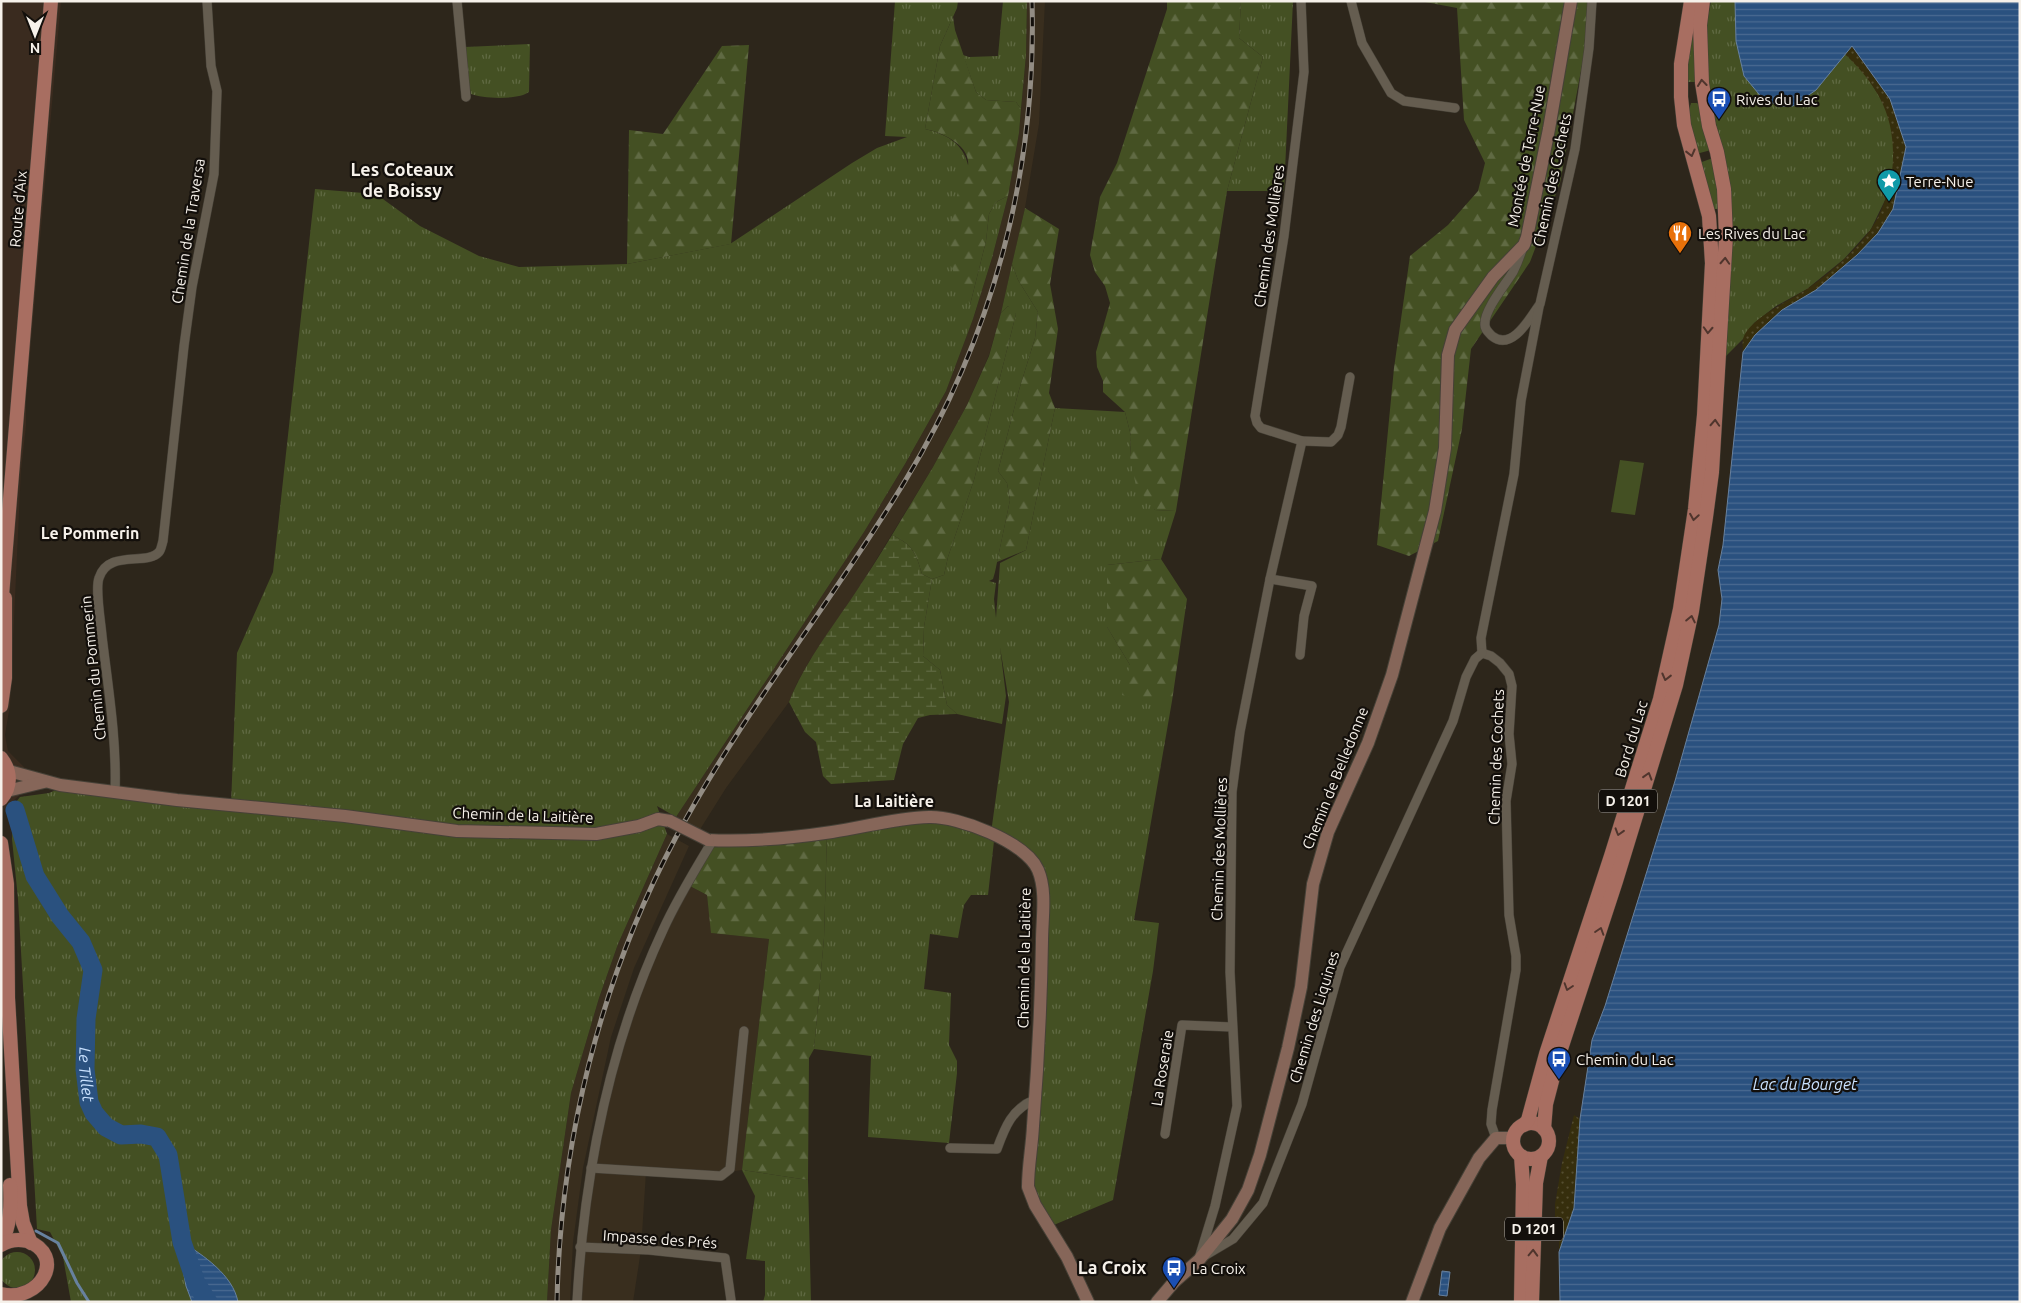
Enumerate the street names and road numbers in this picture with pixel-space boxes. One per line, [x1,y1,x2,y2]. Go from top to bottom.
street label: Montée de Terre-Nue [1504,84,1548,228]
street label: Chemin des Cochets [1530,112,1574,248]
street label: Chemin de la Traversa [168,157,208,305]
street label: Chemin des Mollières [1251,164,1287,308]
street label: Route d'Aix [6,170,30,248]
street label: Chemin du Pommerin [77,595,109,741]
street label: Chemin des Cochets [1485,689,1507,825]
street label: Bord du Lac [1611,699,1651,779]
street label: Chemin de Belledonne [1299,704,1371,852]
street label: Chemin des Mollières [1208,777,1230,921]
road number: D 1201 [1599,789,1657,812]
street label: Chemin de la Laitière [452,804,594,826]
street label: Chemin de la Laitière [1014,887,1034,1029]
street label: Chemin des Liquines [1286,949,1342,1085]
street label: La Roseraie [1148,1029,1176,1107]
road number: D 1201 [1505,1218,1563,1240]
street label: Impasse des Prés [602,1227,718,1251]

